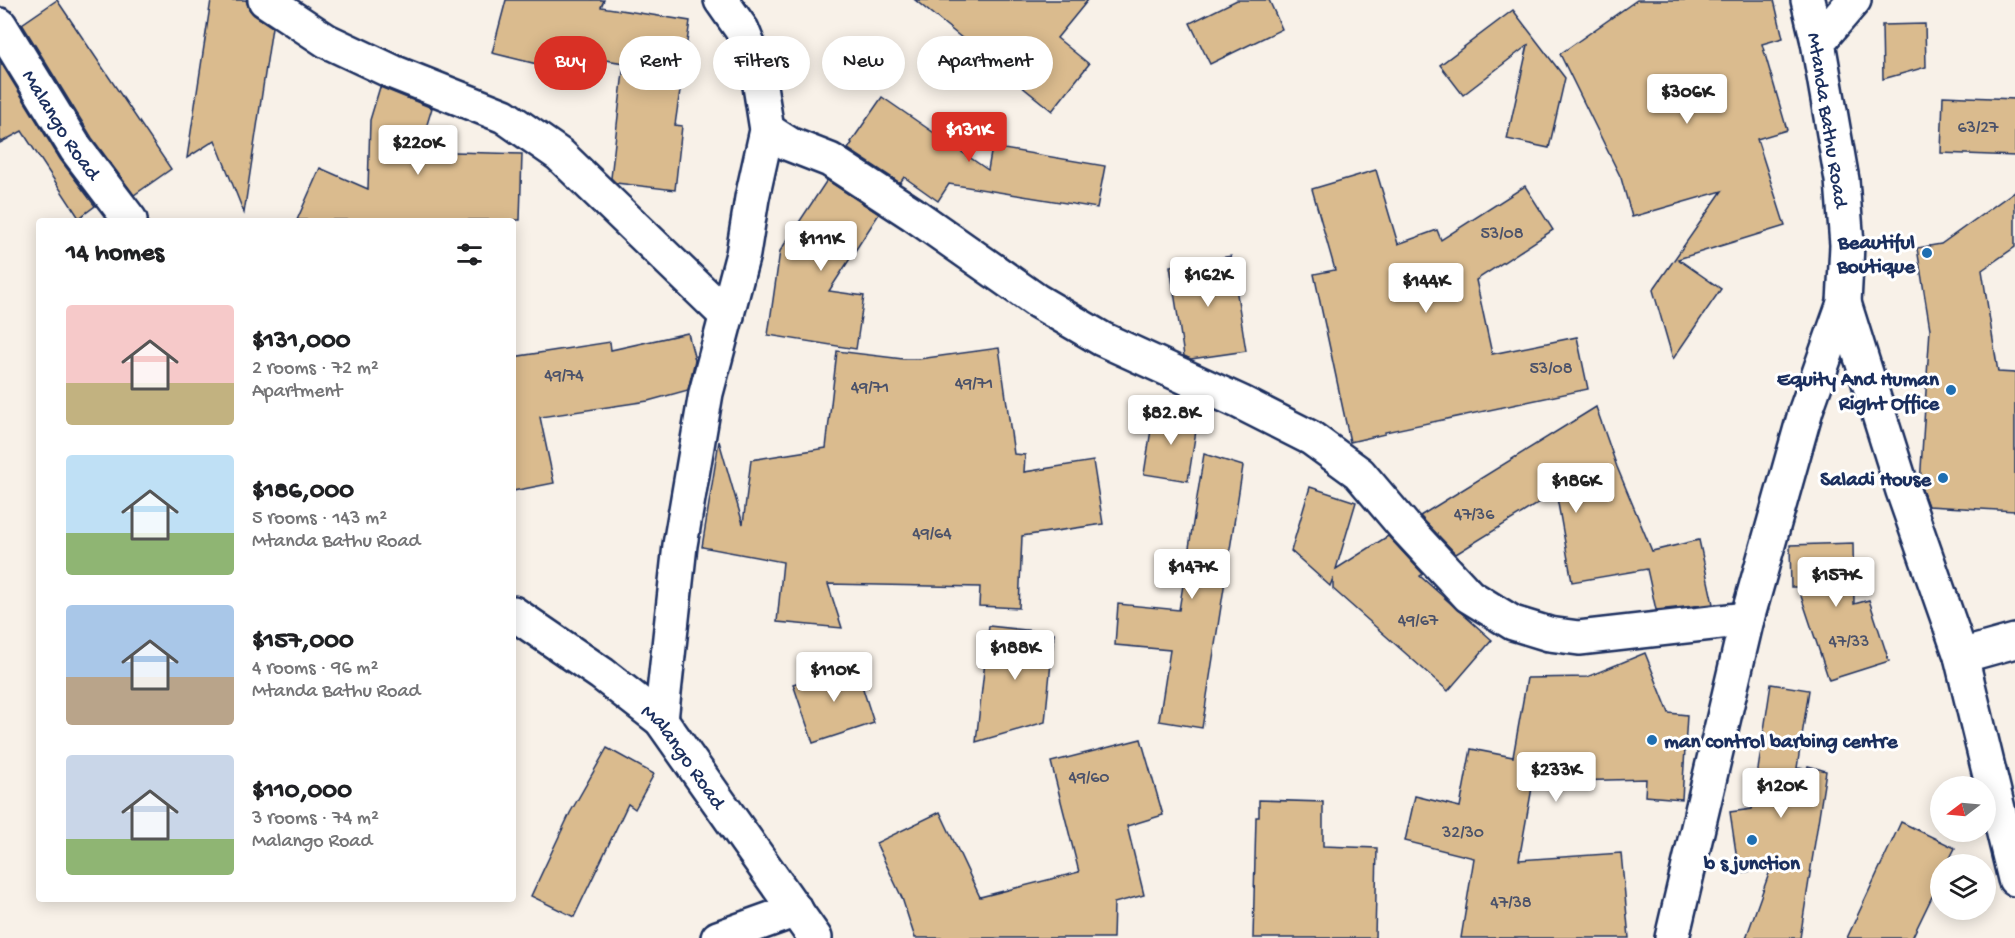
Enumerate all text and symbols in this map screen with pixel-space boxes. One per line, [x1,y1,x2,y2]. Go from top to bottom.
street label: Mtanda Bathu Road [1799,31,1852,211]
chip: Buy [534,36,607,90]
chip: Rent [619,36,701,90]
chip: Filters [713,36,810,90]
chip: New [822,36,905,90]
chip: Apartment [917,36,1053,90]
street label: Malango Road [15,66,105,188]
pin: $306K [1645,74,1729,125]
text: $306K [1661,82,1713,105]
pin: $131K [927,112,1011,163]
house number: 63/27 [1958,118,1999,139]
text: $131K [946,120,992,143]
pin: $220K [376,125,460,176]
text: $220K [393,133,443,156]
pin: $111K [779,221,863,272]
house number: 53/08 [1480,224,1524,245]
text: $111K [799,229,843,252]
place label: Beautiful Boutique [1836,232,1916,281]
icon: filters [453,238,486,271]
text: 14 homes [66,239,164,270]
marker: Beautiful Boutique [1920,246,1934,260]
pin: $162K [1166,257,1250,308]
pin: $144K [1384,263,1468,314]
text: $162K [1184,265,1232,288]
text: $144K [1402,271,1450,294]
text: $131,000 [252,327,351,358]
icon: home [114,329,186,401]
text: 2 rooms · 72 m² [252,358,379,381]
house number: 53/08 [1529,359,1573,380]
house number: 49/74 [544,366,584,387]
place label: Equity And Human Right Office [1777,369,1940,418]
house number: 49/71 [955,374,993,395]
house number: 49/71 [851,378,889,399]
text: Apartment [252,381,342,404]
marker: Equity And Human Right Office [1944,383,1958,397]
pin: $82.8K [1122,395,1220,446]
text: $82.8K [1142,403,1200,426]
pin: $186K [1534,463,1618,514]
place label: Saladi House [1820,469,1932,494]
text: $186K [1551,471,1601,494]
marker: Saladi House [1936,471,1950,485]
text: $186,000 [252,477,354,508]
icon: home [114,479,186,551]
house number: 47/36 [1454,505,1495,526]
text: 5 rooms · 143 m² [252,508,387,531]
house number: 49/64 [912,524,952,545]
text: Mtanda Bathu Road [252,531,420,554]
pin: $147K [1150,549,1234,600]
text: $147K [1168,557,1216,580]
pin: $157K [1794,557,1878,608]
text: $157K [1812,565,1861,588]
house number: 49/67 [1398,611,1439,632]
text: $157,000 [252,627,354,658]
icon: home [114,629,186,701]
pin: $188K [973,630,1057,681]
house number: 47/33 [1829,632,1869,653]
text: $188K [990,638,1040,661]
pin: $110K [792,652,876,703]
text: 4 rooms · 96 m² [252,658,378,681]
text: $110K [810,660,858,683]
text: Mtanda Bathu Road [252,681,420,704]
street label: Malango Road [635,700,730,817]
place label: man control barbing centre [1664,731,1899,756]
marker: man control barbing centre [1645,733,1659,747]
pin: $233K [1514,752,1598,803]
text: $233K [1531,760,1581,783]
house number: 49/60 [1068,768,1110,789]
pin: $120K [1739,768,1823,819]
text: $120K [1756,776,1806,799]
north arrow [1930,776,1996,842]
map controls [1930,776,1996,920]
text: $110,000 [252,777,352,808]
icon: home [114,779,186,851]
text: 3 rooms · 74 m² [252,808,379,831]
house number: 32/30 [1441,823,1484,844]
text: Malango Road [252,831,372,854]
marker: b s junction [1745,833,1759,847]
place label: b s junction [1703,853,1801,878]
button: layers [1930,854,1996,920]
house number: 47/38 [1490,893,1532,914]

